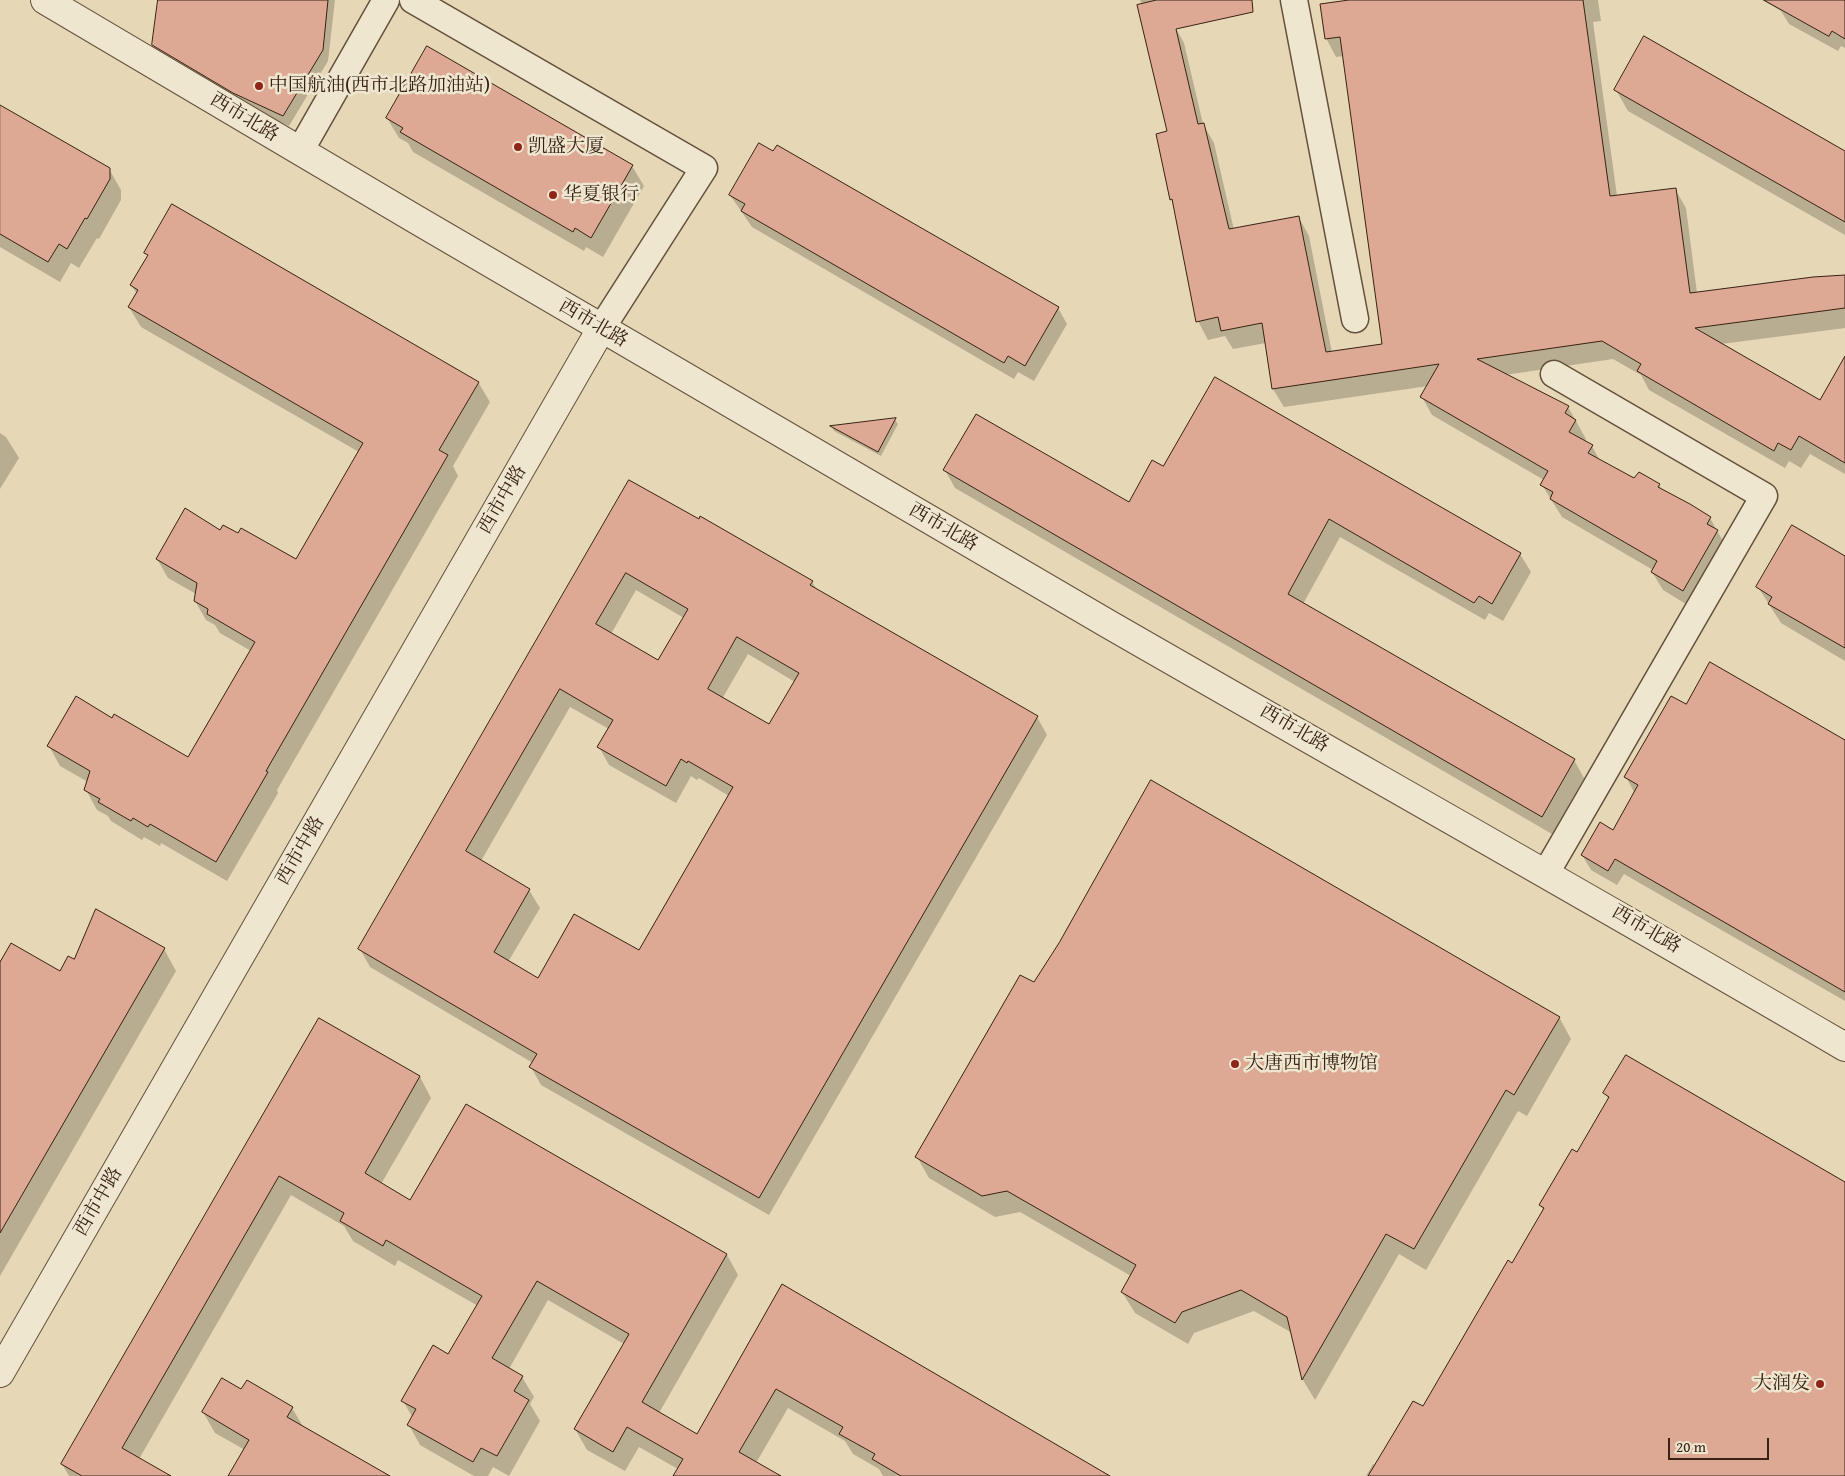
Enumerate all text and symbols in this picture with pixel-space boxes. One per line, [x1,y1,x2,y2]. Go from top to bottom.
place label: 中国航油(西市北路加油站) [269,75,490,97]
marker: 中国航油(西市北路加油站) [253,80,265,92]
street label: 西市北路 [206,89,282,147]
place label: 凯盛大厦 [528,136,604,158]
marker: 凯盛大厦 [512,141,524,153]
place label: 华夏银行 [563,184,639,206]
marker: 华夏银行 [547,189,559,201]
street label: 西市北路 [554,295,632,353]
street label: 西市中路 [474,461,532,539]
street label: 西市北路 [904,499,982,557]
street label: 西市北路 [1255,700,1333,758]
street label: 西市中路 [272,812,330,890]
street label: 西市北路 [1607,901,1685,959]
place label: 大唐西市博物馆 [1245,1053,1378,1075]
marker: 大唐西市博物馆 [1229,1058,1241,1070]
street label: 西市中路 [70,1163,128,1241]
place label: 大润发 [1753,1373,1810,1395]
marker: 大润发 [1814,1378,1826,1390]
scale bar [1670,1428,1771,1460]
text: 20 m [1676,1436,1706,1457]

